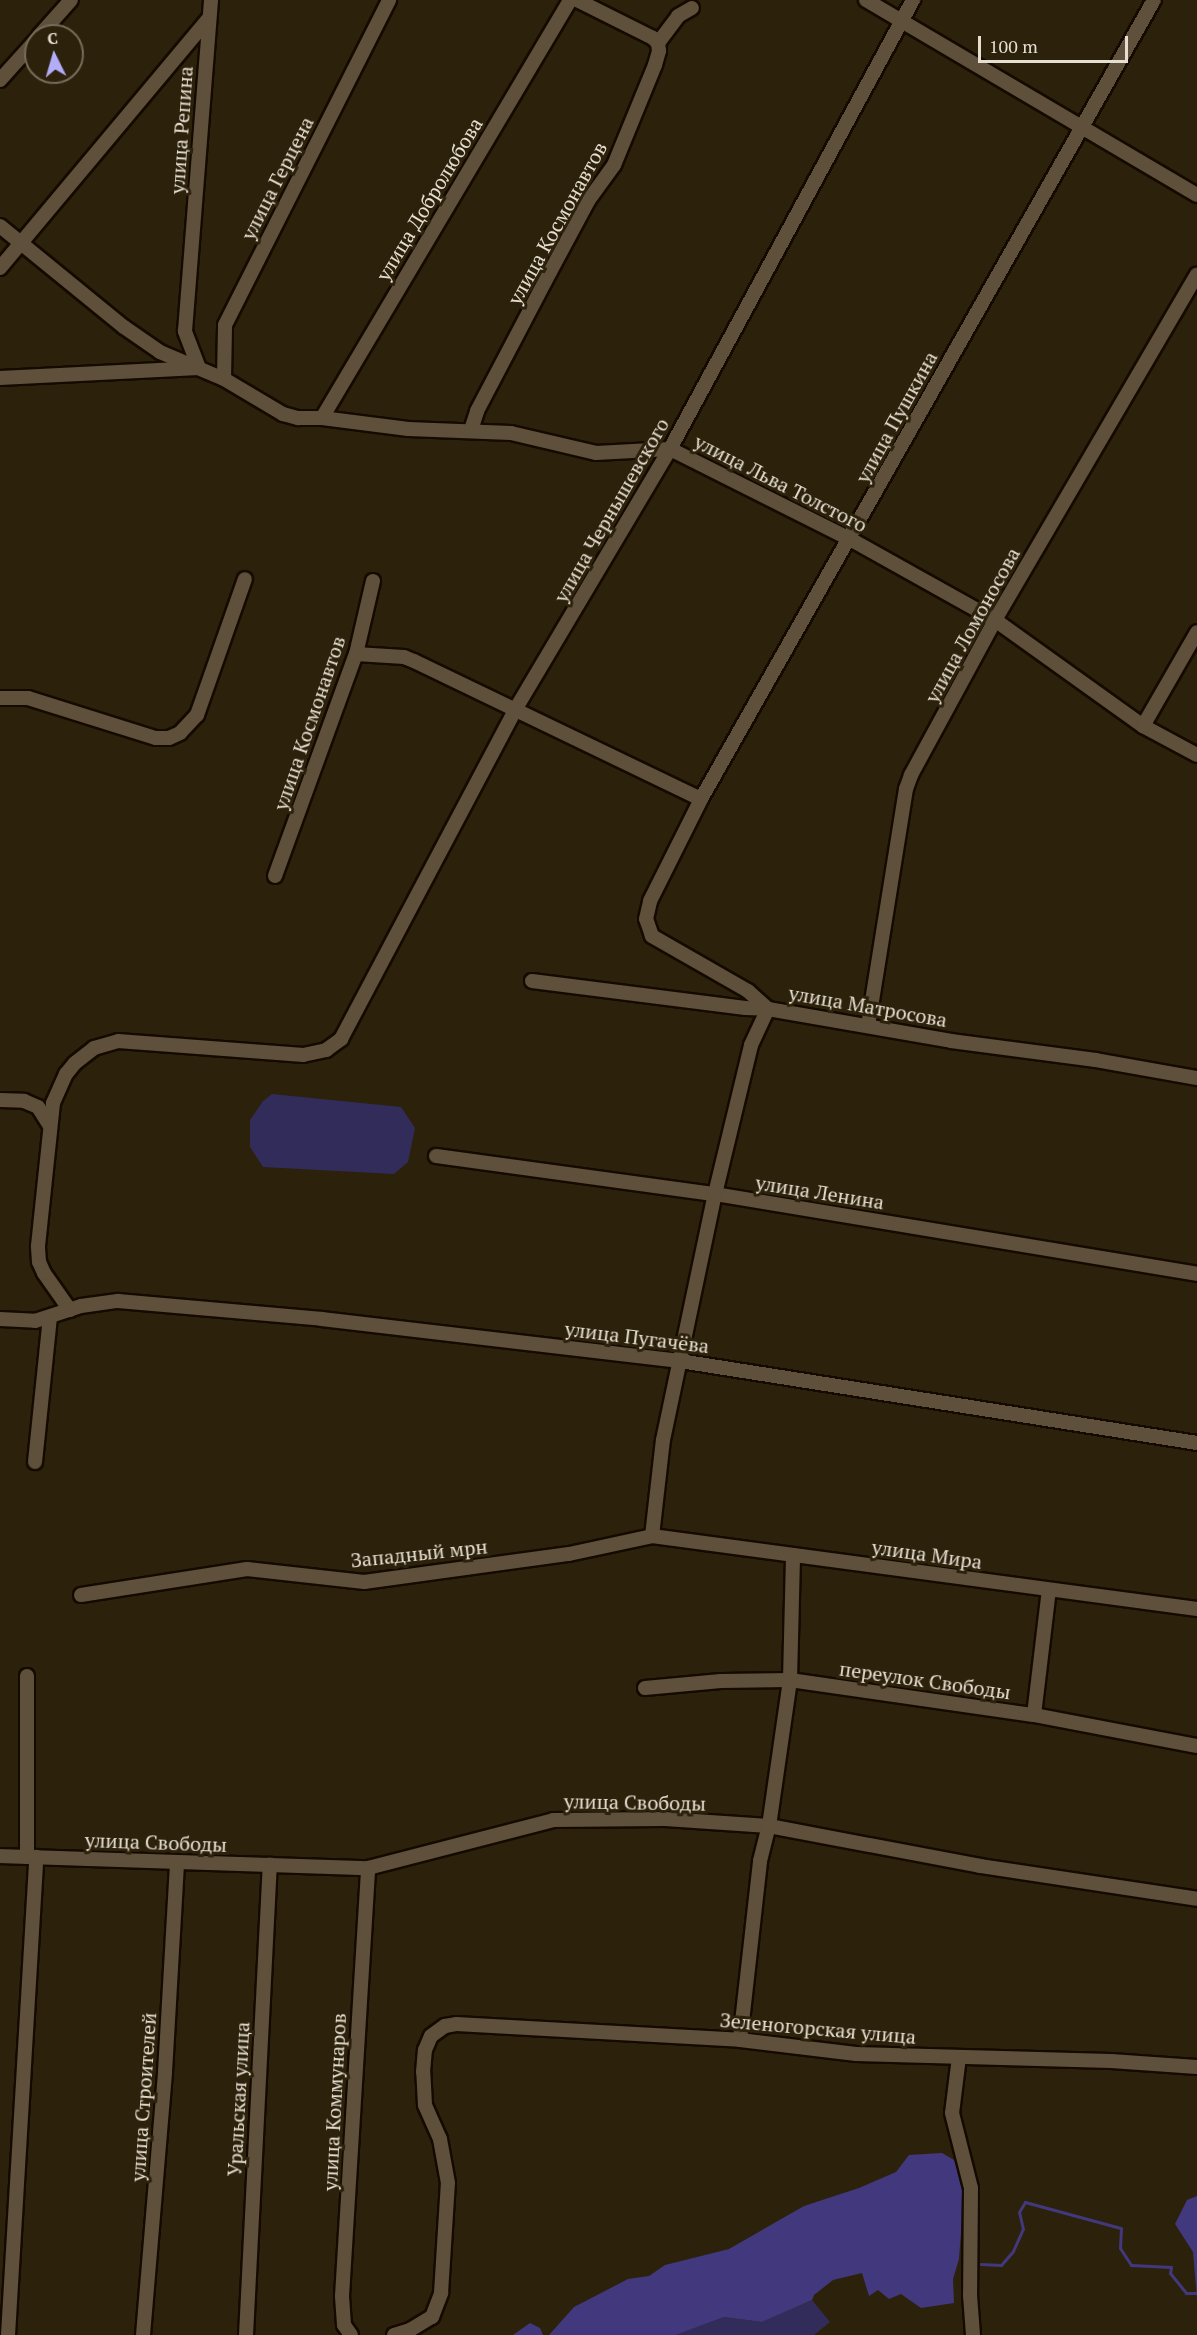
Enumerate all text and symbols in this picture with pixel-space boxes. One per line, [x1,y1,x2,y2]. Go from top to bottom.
north arrow [24,24,84,84]
scale bar [981,24,1131,62]
text: С [46,27,59,49]
text: 100 m [989,34,1038,58]
street label: улица Репина [165,65,197,195]
street label: улица Герцена [236,112,318,244]
street label: улица Добролюбова [371,113,487,285]
street label: улица Космонавтов [502,137,612,309]
street label: улица Пушкина [850,347,942,487]
street label: улица Чернышевского [548,413,674,607]
street label: улица Льва Толстого [690,429,872,537]
street label: улица Ломоносова [919,543,1025,707]
street label: улица Космонавтов [268,633,350,813]
street label: улица Матросова [787,980,949,1032]
street label: улица Ленина [754,1170,886,1214]
street label: улица Пугачёва [564,1316,710,1358]
street label: Западный мрн [349,1534,489,1572]
street label: улица Мира [870,1534,984,1574]
street label: переулок Свободы [838,1656,1012,1704]
street label: улица Свободы [564,1789,706,1815]
street label: улица Свободы [84,1828,228,1856]
street label: Зеленогорская улица [719,2007,917,2049]
street label: улица Строителей [125,2012,161,2182]
street label: улица Коммунаров [317,2013,351,2191]
street label: Уральская улица [222,2021,254,2177]

